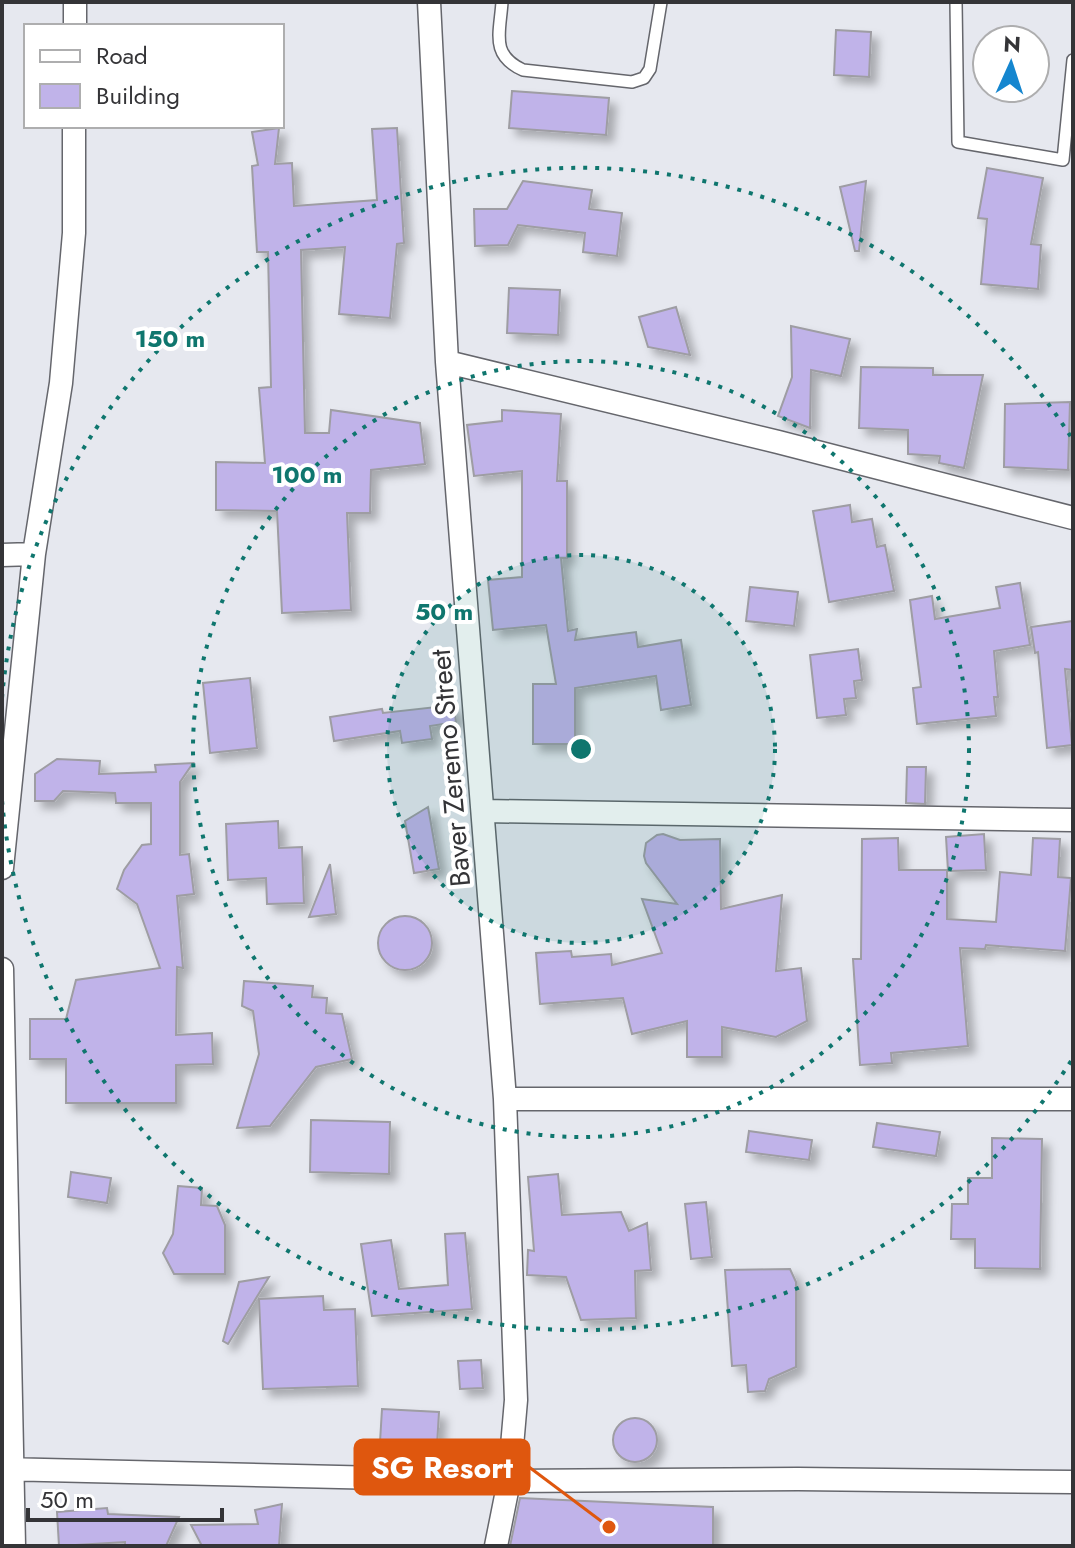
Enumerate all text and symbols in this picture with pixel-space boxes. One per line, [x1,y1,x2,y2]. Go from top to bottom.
legend [24,24,284,128]
north arrow [971,24,1051,104]
text: N [1002,28,1022,60]
text: Road [96,38,148,73]
text: Building [96,78,180,113]
text: 150 m [135,321,205,356]
text: 100 m [272,457,342,492]
text: 50 m [415,594,473,629]
street label: Baver Zeremo Street [420,647,481,888]
centre of rings [567,735,595,763]
callout: SG Resort [355,1440,529,1494]
text: SG Resort [371,1446,513,1489]
scale bar [28,1472,222,1522]
text: 50 m [40,1482,94,1517]

